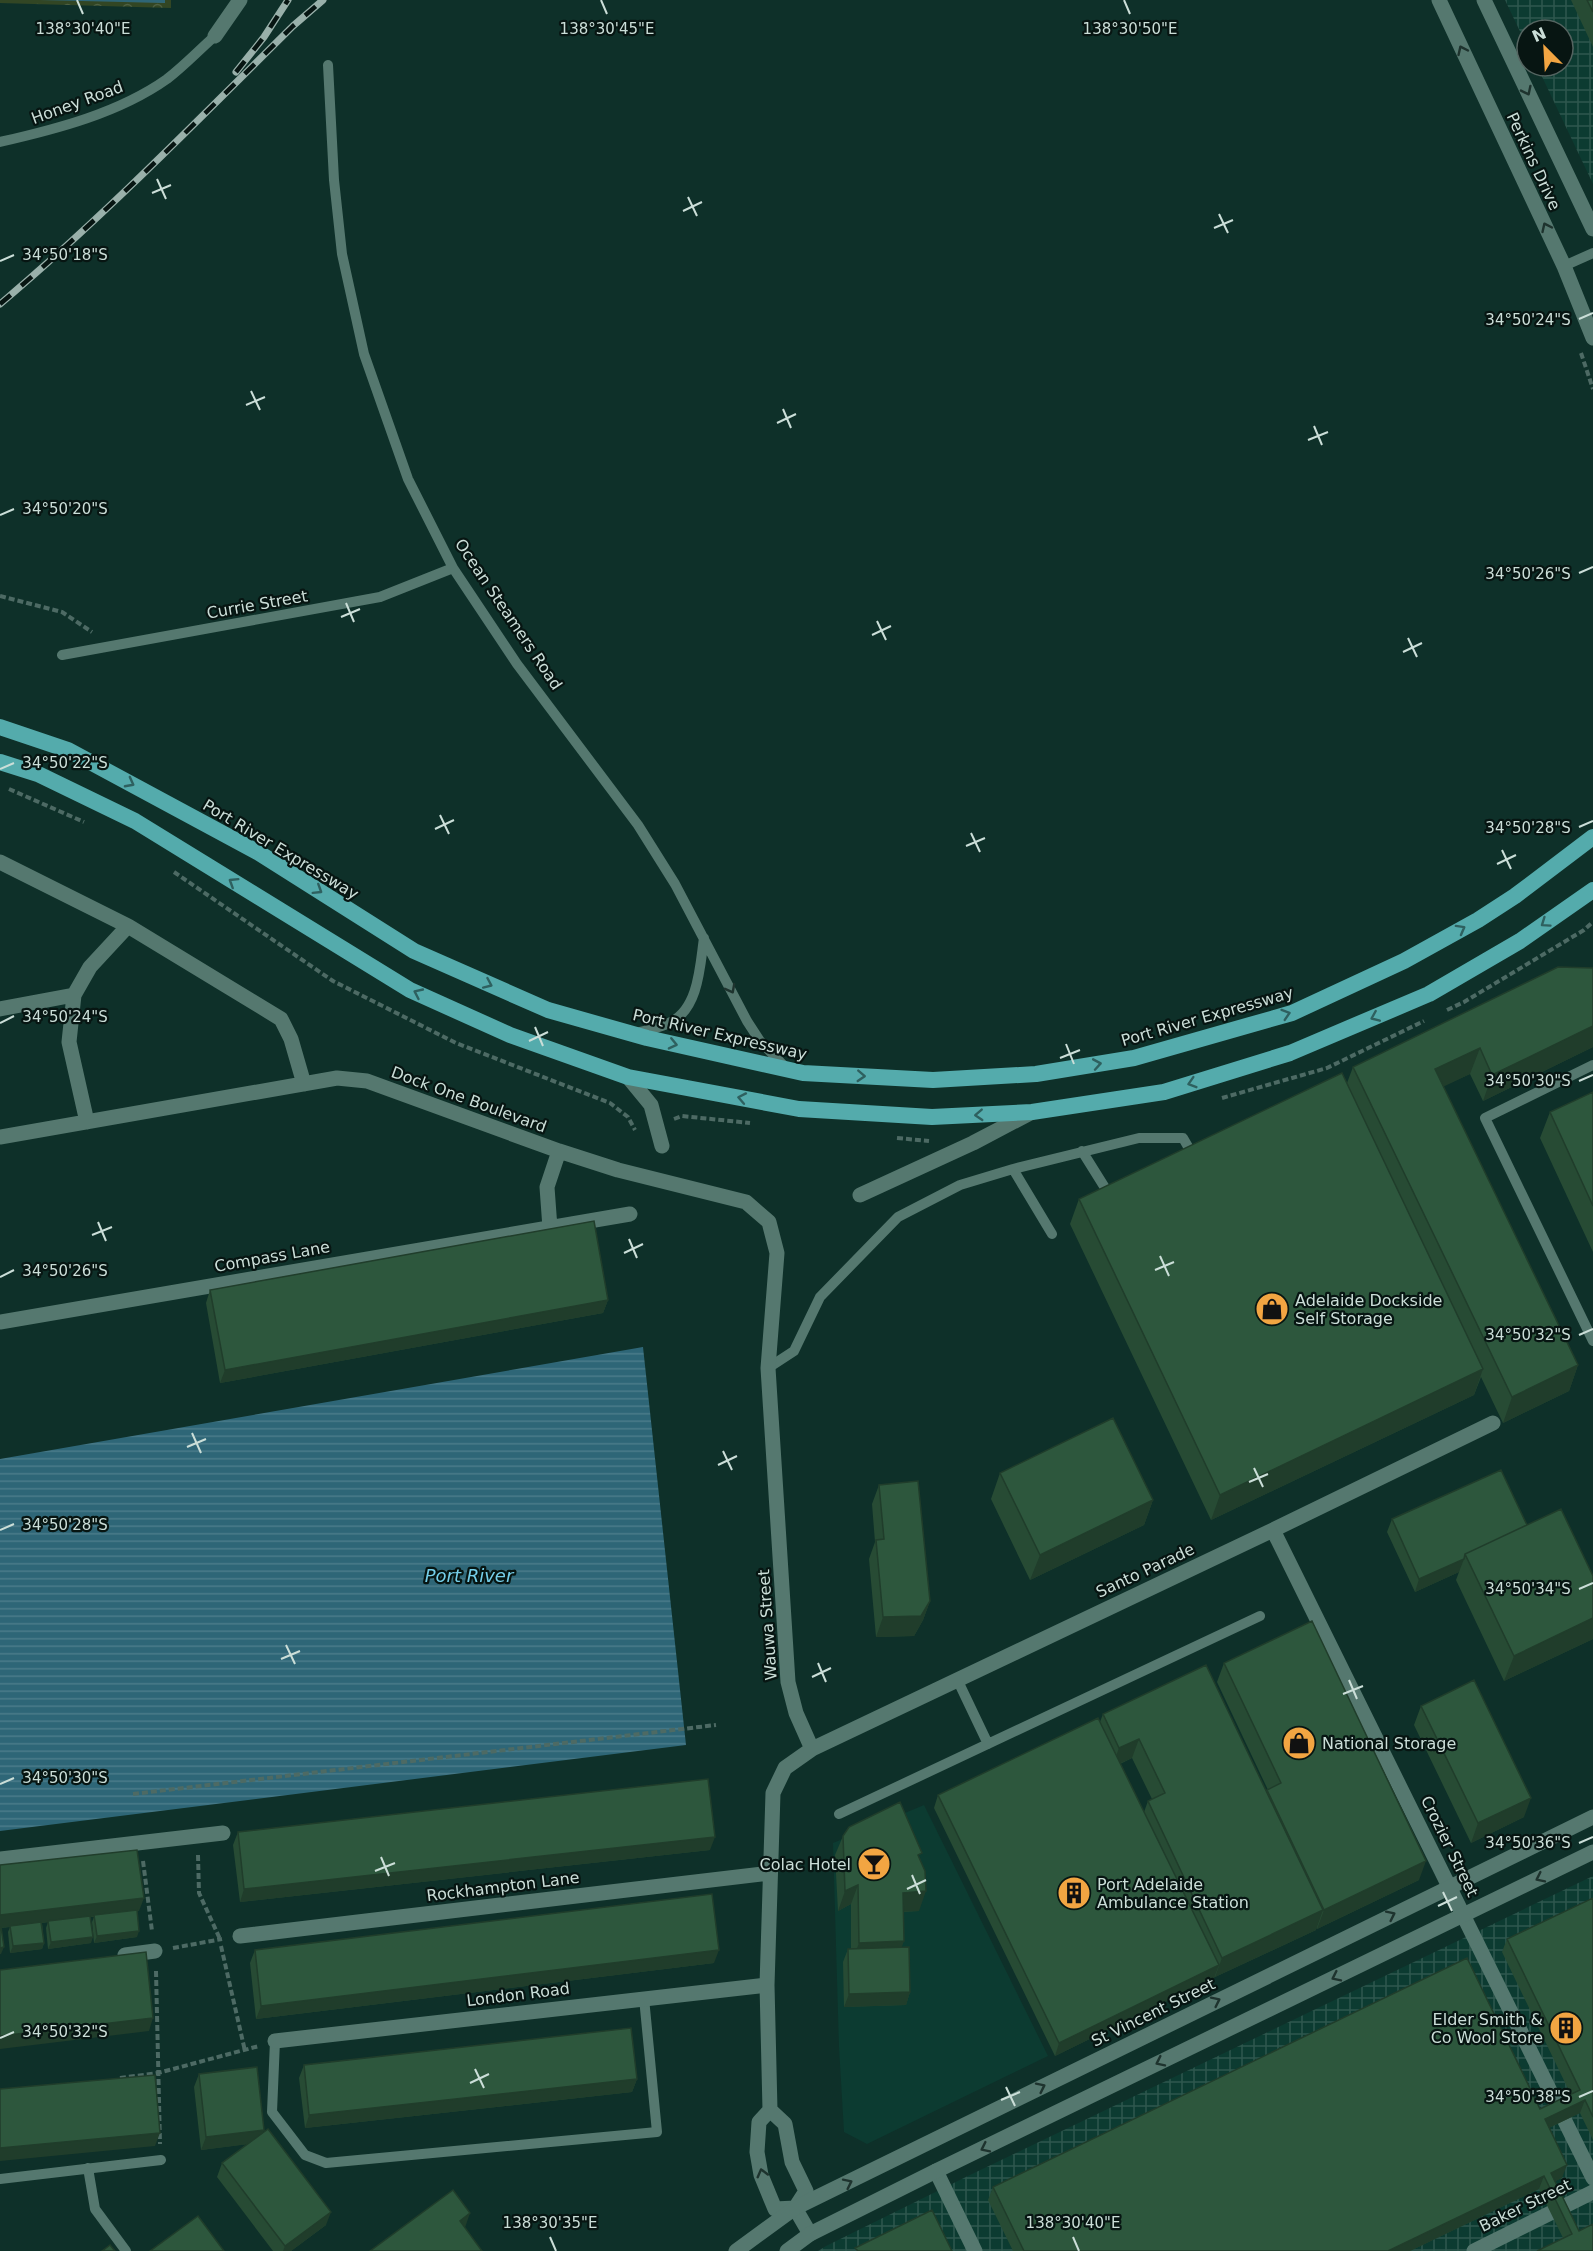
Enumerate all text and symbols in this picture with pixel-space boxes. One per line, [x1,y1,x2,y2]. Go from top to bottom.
north arrow [1515,18,1575,78]
text: 138°30'40"E [36,20,130,38]
text: 138°30'45"E [560,20,654,38]
text: 138°30'50"E [1083,20,1177,38]
text: N [1529,23,1549,46]
one-way arrow [1458,46,1470,57]
street label: Honey Road [29,77,126,128]
one-way arrow [1520,84,1532,95]
street label: Perkins Drive [1503,109,1564,213]
one-way arrow [1541,222,1553,233]
text: 34°50'18"S [22,246,108,264]
text: 34°50'24"S [1485,311,1571,329]
text: 34°50'20"S [22,500,108,518]
street label: Ocean Steamers Road [451,535,566,693]
text: 34°50'26"S [1485,565,1571,583]
street label: Currie Street [205,586,309,623]
text: 34°50'22"S [22,754,108,772]
one-way arrow [124,776,135,788]
street label: Port River Expressway [199,795,362,903]
text: 34°50'28"S [1485,819,1571,837]
one-way arrow [229,877,239,889]
one-way arrow [312,883,322,895]
one-way arrow [1541,916,1552,927]
one-way arrow [1454,925,1465,936]
one-way arrow [482,977,493,989]
one-way arrow [724,983,735,993]
street label: Port River Expressway [1119,983,1295,1050]
one-way arrow [414,989,425,1001]
street label: Port River Expressway [631,1005,809,1064]
text: 34°50'24"S [22,1008,108,1026]
one-way arrow [1280,1009,1290,1021]
one-way arrow [1370,1010,1381,1022]
one-way arrow [668,1037,678,1050]
one-way arrow [1092,1058,1102,1071]
street label: Dock One Boulevard [389,1063,549,1136]
one-way arrow [857,1069,866,1082]
text: 34°50'30"S [1485,1072,1571,1090]
one-way arrow [1187,1076,1198,1088]
one-way arrow [737,1092,747,1105]
one-way arrow [974,1108,983,1121]
street label: Compass Lane [213,1237,331,1276]
text: 34°50'26"S [22,1262,108,1280]
shop icon: Adelaide Dockside Self Storage [1254,1291,1290,1327]
place label: Adelaide Dockside Self Storage [1295,1291,1442,1328]
text: 34°50'32"S [1485,1326,1571,1344]
text: 34°50'28"S [22,1516,108,1534]
street label: Santo Parade [1093,1539,1197,1602]
water label: Port River [425,1565,515,1586]
street label: Wauwa Street [754,1569,781,1681]
text: 34°50'34"S [1485,1580,1571,1598]
shop icon: National Storage [1281,1725,1317,1761]
place label: National Storage [1322,1734,1456,1753]
text: 34°50'30"S [22,1769,108,1787]
street label: Crozier Street [1417,1793,1482,1900]
text: 34°50'36"S [1485,1834,1571,1852]
bar icon: Colac Hotel [856,1846,892,1882]
place label: Colac Hotel [760,1855,851,1874]
street label: Rockhampton Lane [426,1868,581,1905]
one-way arrow [1536,1870,1547,1882]
building icon: Port Adelaide Ambulance Station [1056,1875,1092,1911]
place label: Port Adelaide Ambulance Station [1097,1875,1249,1912]
one-way arrow [1385,1911,1396,1922]
one-way arrow [1331,1970,1342,1982]
street label: St Vincent Street [1088,1974,1218,2051]
street label: London Road [465,1979,571,2010]
one-way arrow [1210,1997,1221,2008]
place label: Elder Smith & Co Wool Store [1431,2010,1543,2047]
building icon: Elder Smith & Co Wool Store [1548,2010,1584,2046]
text: 34°50'32"S [22,2023,108,2041]
one-way arrow [1156,2055,1167,2067]
one-way arrow [1035,2083,1046,2095]
text: 34°50'38"S [1485,2088,1571,2106]
one-way arrow [980,2140,991,2152]
one-way arrow [756,2168,769,2178]
street label: Baker Street [1476,2175,1574,2236]
one-way arrow [841,2178,852,2190]
text: 138°30'35"E [503,2214,597,2232]
text: 138°30'40"E [1026,2214,1120,2232]

